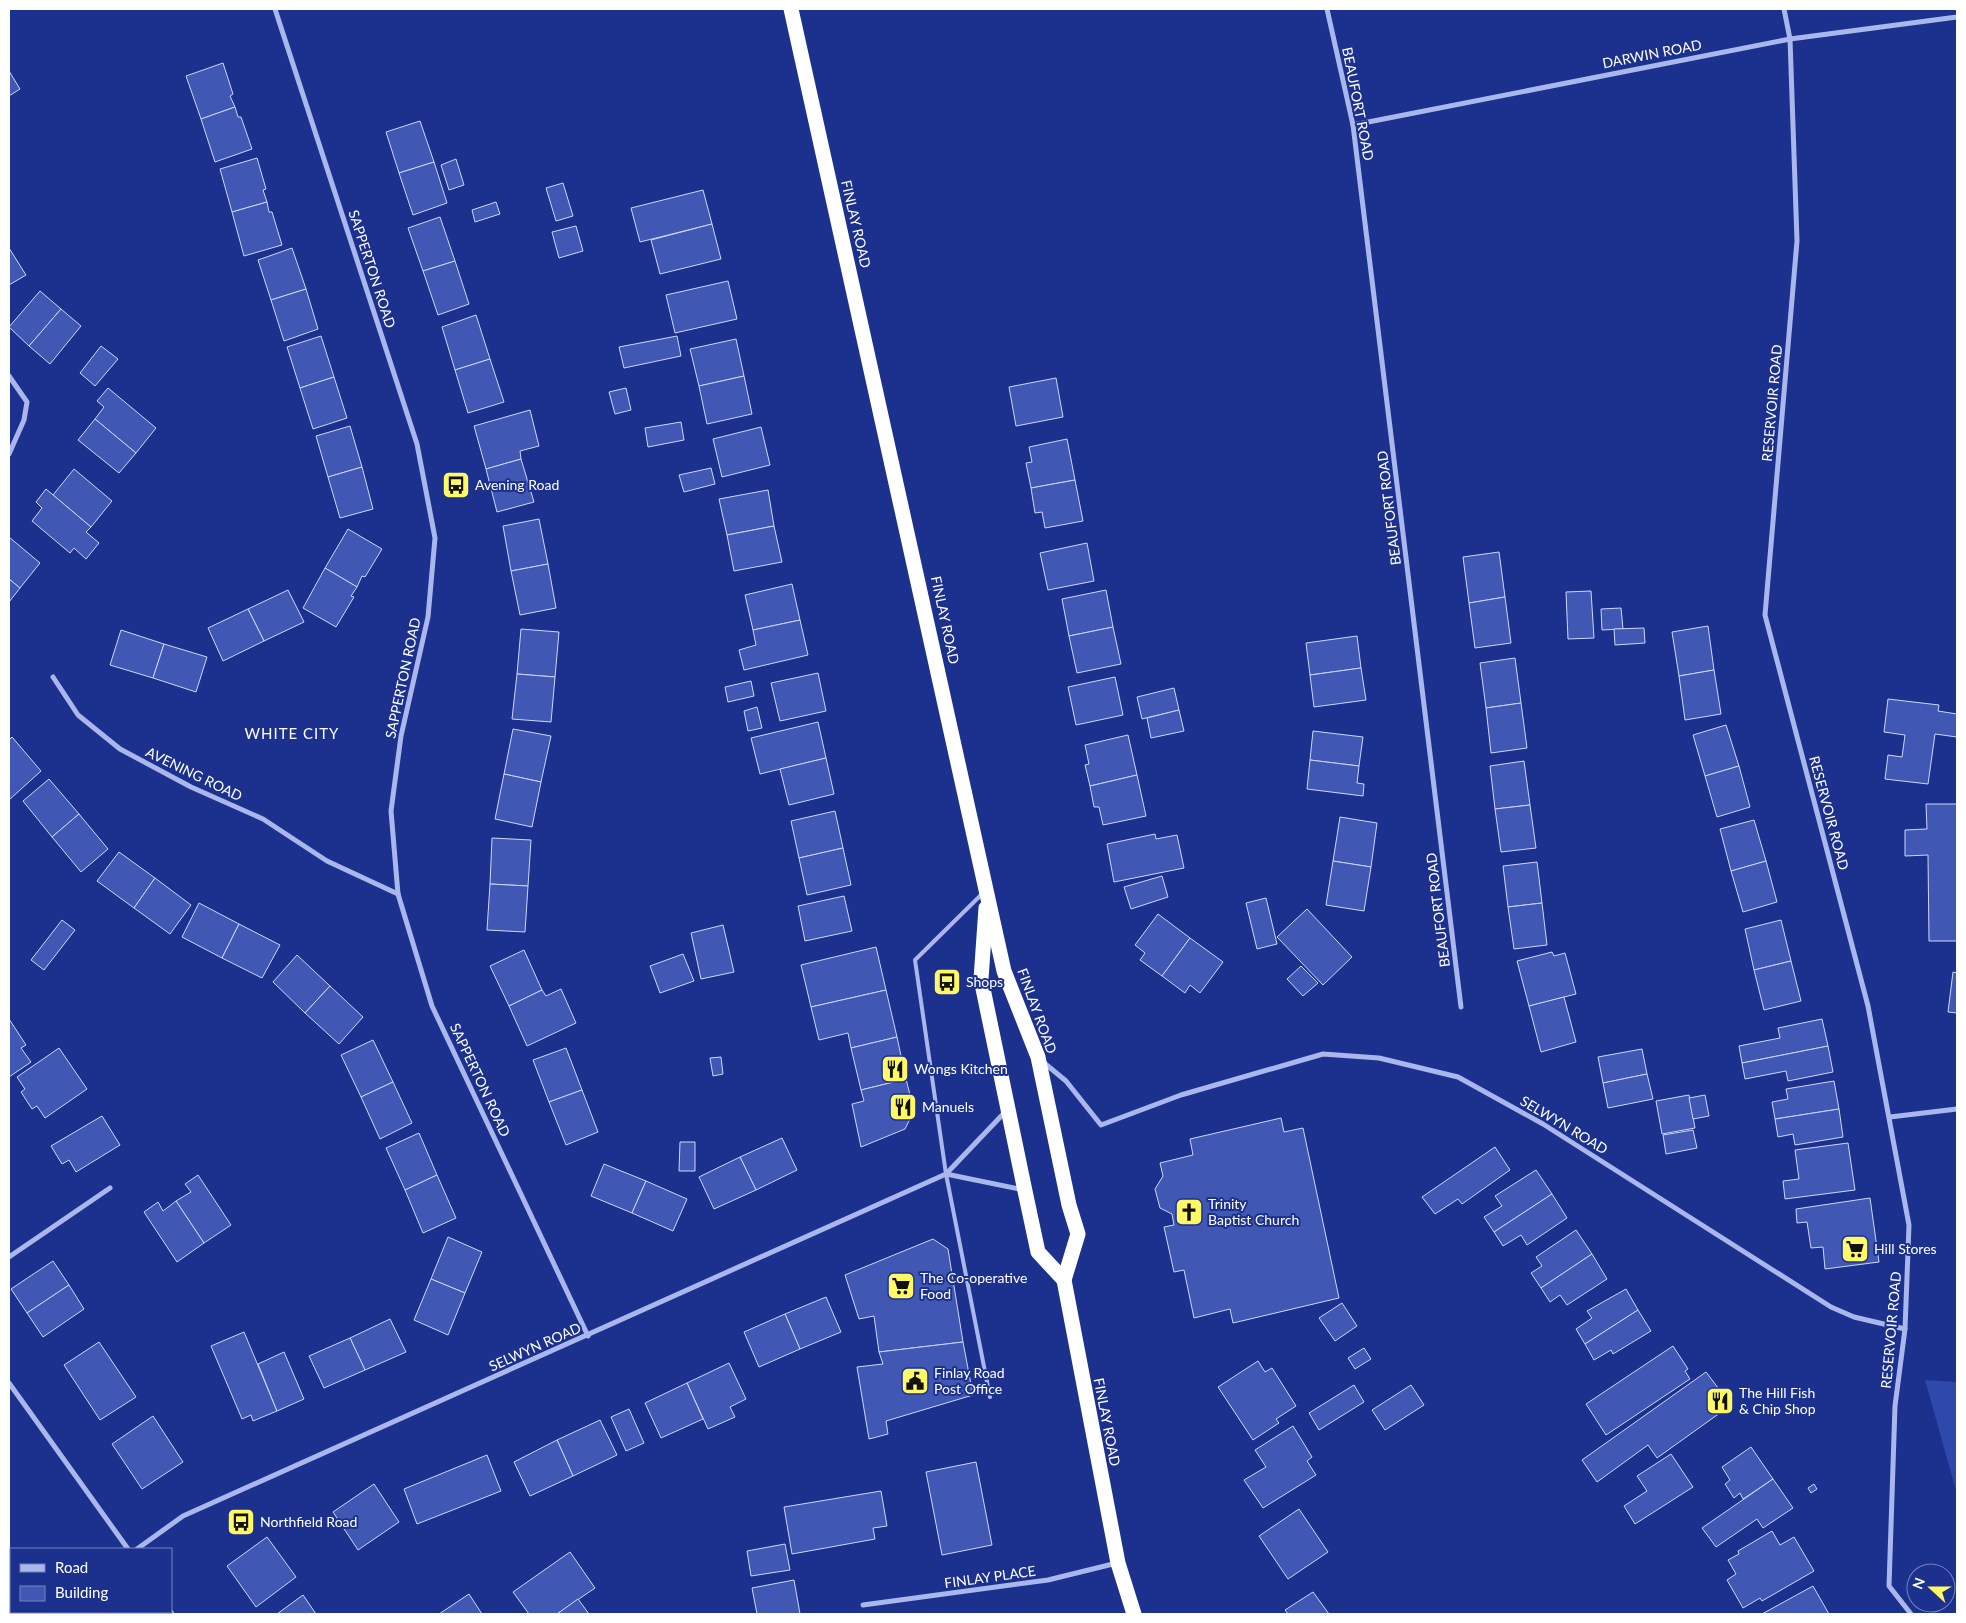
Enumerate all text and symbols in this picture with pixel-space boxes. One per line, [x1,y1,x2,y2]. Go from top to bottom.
street label: DARWIN ROAD [1601,36,1703,71]
street label: BEAUFORT ROAD [1339,46,1378,162]
street label: FINLAY ROAD [838,178,875,270]
street label: SAPPERTON ROAD [345,208,400,330]
street label: RESERVOIR ROAD [1758,344,1785,462]
street label: BEAUFORT ROAD [1373,450,1404,566]
bus stop icon: Avening Road [441,470,471,500]
place label: Avening Road [475,476,559,493]
street label: FINLAY ROAD [928,574,963,666]
street label: SAPPERTON ROAD [381,616,424,740]
district label: WHITE CITY [245,724,339,742]
street label: AVENING ROAD [143,743,245,804]
street label: RESERVOIR ROAD [1806,754,1853,872]
street label: BEAUFORT ROAD [1422,852,1453,968]
street label: FINLAY ROAD [1014,966,1061,1056]
bus stop icon: Shops [932,967,962,997]
place label: Shops [966,973,1003,990]
street label: SAPPERTON ROAD [447,1020,514,1139]
restaurant icon: Wongs Kitchen [880,1054,910,1084]
place label: Wongs Kitchen [914,1060,1008,1077]
restaurant icon: Manuels [888,1092,918,1122]
street label: SELWYN ROAD [1517,1092,1611,1157]
place label: Manuels [922,1098,974,1115]
place label: Trinity Baptist Church [1208,1195,1299,1228]
church icon: Trinity Baptist Church [1174,1197,1204,1227]
supermarket icon: Hill Stores [1840,1234,1870,1264]
place label: Hill Stores [1874,1240,1937,1257]
place label: The Co-operative Food [920,1269,1027,1302]
supermarket icon: The Co-operative Food [886,1271,916,1301]
street label: RESERVOIR ROAD [1877,1271,1904,1389]
street label: SELWYN ROAD [486,1319,584,1374]
place label: Finlay Road Post Office [934,1364,1005,1397]
public building icon: Finlay Road Post Office [900,1366,930,1396]
street label: FINLAY ROAD [1091,1376,1124,1468]
place label: The Hill Fish & Chip Shop [1739,1384,1816,1417]
restaurant icon: The Hill Fish & Chip Shop [1705,1386,1735,1416]
bus stop icon: Northfield Road [226,1507,256,1537]
place label: Northfield Road [260,1513,357,1530]
legend [10,1548,172,1613]
text: Road [55,1558,88,1576]
street label: FINLAY PLACE [943,1562,1037,1591]
north arrow [1906,1563,1956,1613]
text: N [1909,1575,1928,1591]
text: Building [55,1583,108,1601]

